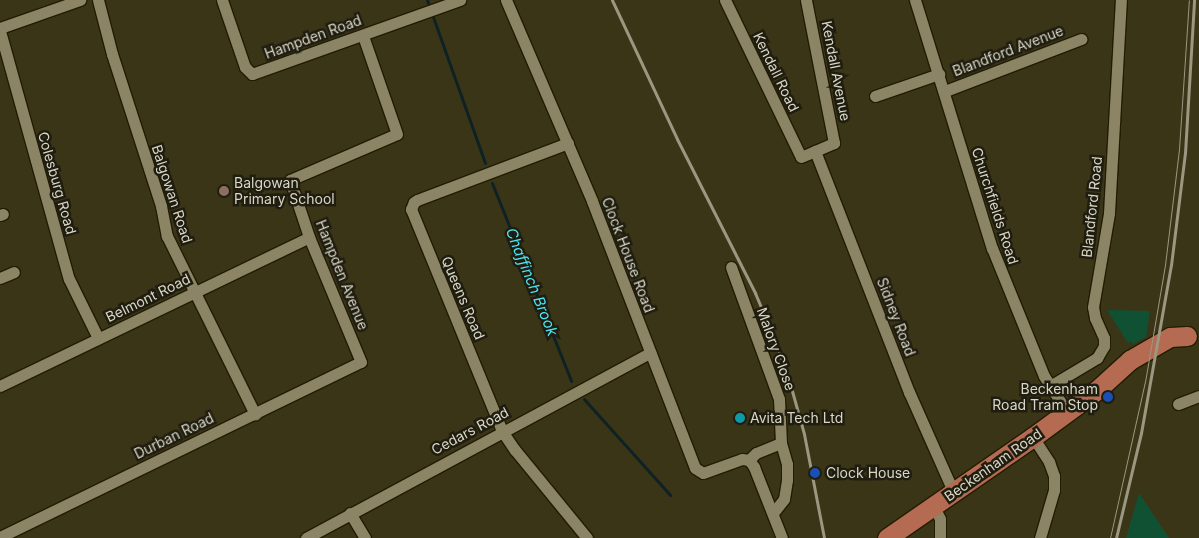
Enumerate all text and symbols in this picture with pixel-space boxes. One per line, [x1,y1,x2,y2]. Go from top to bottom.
street label: Hampden Road [262,12,364,62]
street label: Kendall Avenue [818,20,854,122]
street label: Blandford Avenue [950,22,1066,80]
street label: Kendall Road [750,30,802,114]
street label: Colesburg Road [34,130,80,236]
street label: Balgowan Road [148,143,196,245]
street label: Churchfields Road [968,145,1022,267]
street label: Blandford Road [1078,156,1106,258]
place label: Balgowan Primary School [234,175,335,208]
marker: Balgowan Primary School [218,185,230,197]
street label: Clock House Road [598,195,658,315]
street label: Hampden Avenue [312,218,372,332]
water label: Chaffinch Brook [502,225,562,339]
street label: Queens Road [438,254,488,342]
street label: Belmont Road [103,270,193,326]
street label: Sidney Road [873,275,919,359]
street label: Malory Close [753,305,799,393]
place label: Beckenham Road Tram Stop [992,381,1098,414]
marker: Beckenham Road Tram Stop [1102,391,1114,403]
street label: Cedars Road [428,404,512,458]
street label: Durban Road [131,410,217,462]
place label: Avita Tech Ltd [750,410,843,426]
marker: Avita Tech Ltd [734,412,746,424]
street label: Beckenham Road [941,425,1045,505]
place label: Clock House [826,465,910,481]
marker: Clock House [808,466,822,480]

